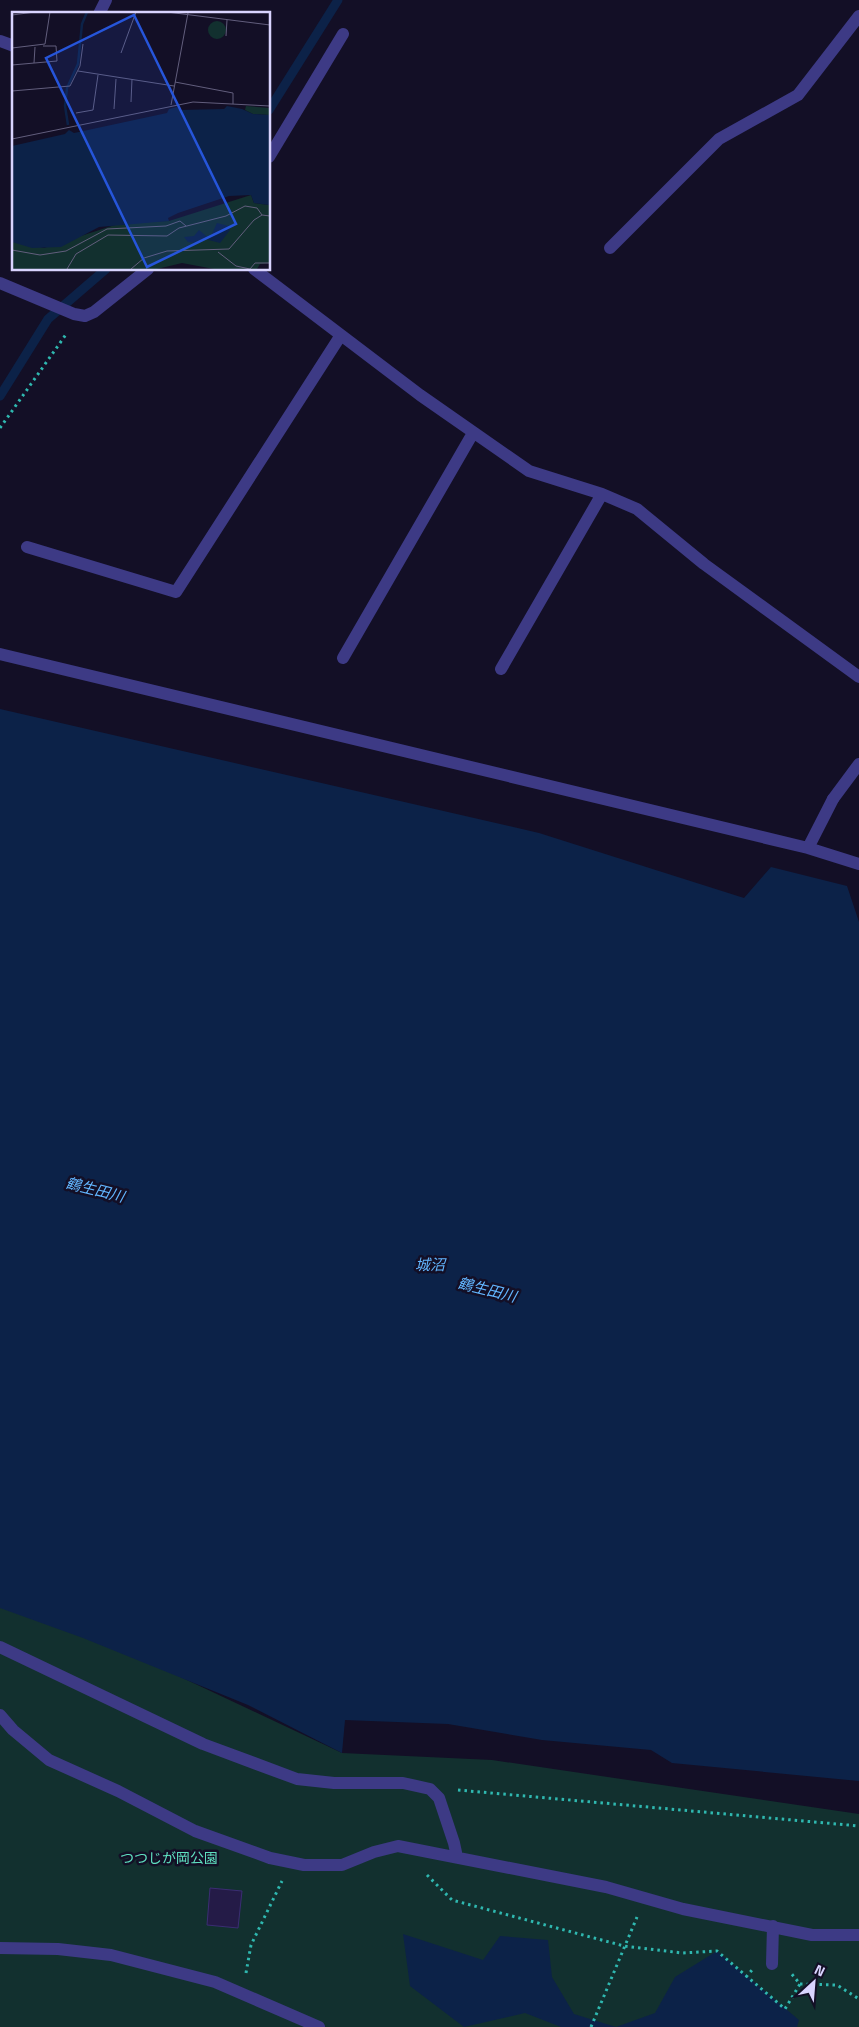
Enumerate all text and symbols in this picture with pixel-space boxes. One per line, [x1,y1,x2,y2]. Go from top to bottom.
inset map [12,12,270,270]
water label: 鶴生田川 [63,1171,129,1208]
water label: 城沼 [415,1253,447,1276]
water label: 鶴生田川 [455,1271,521,1308]
park label: つつじが岡公園 [120,1847,218,1868]
north arrow [789,1957,839,2007]
text: N [811,1958,829,1981]

